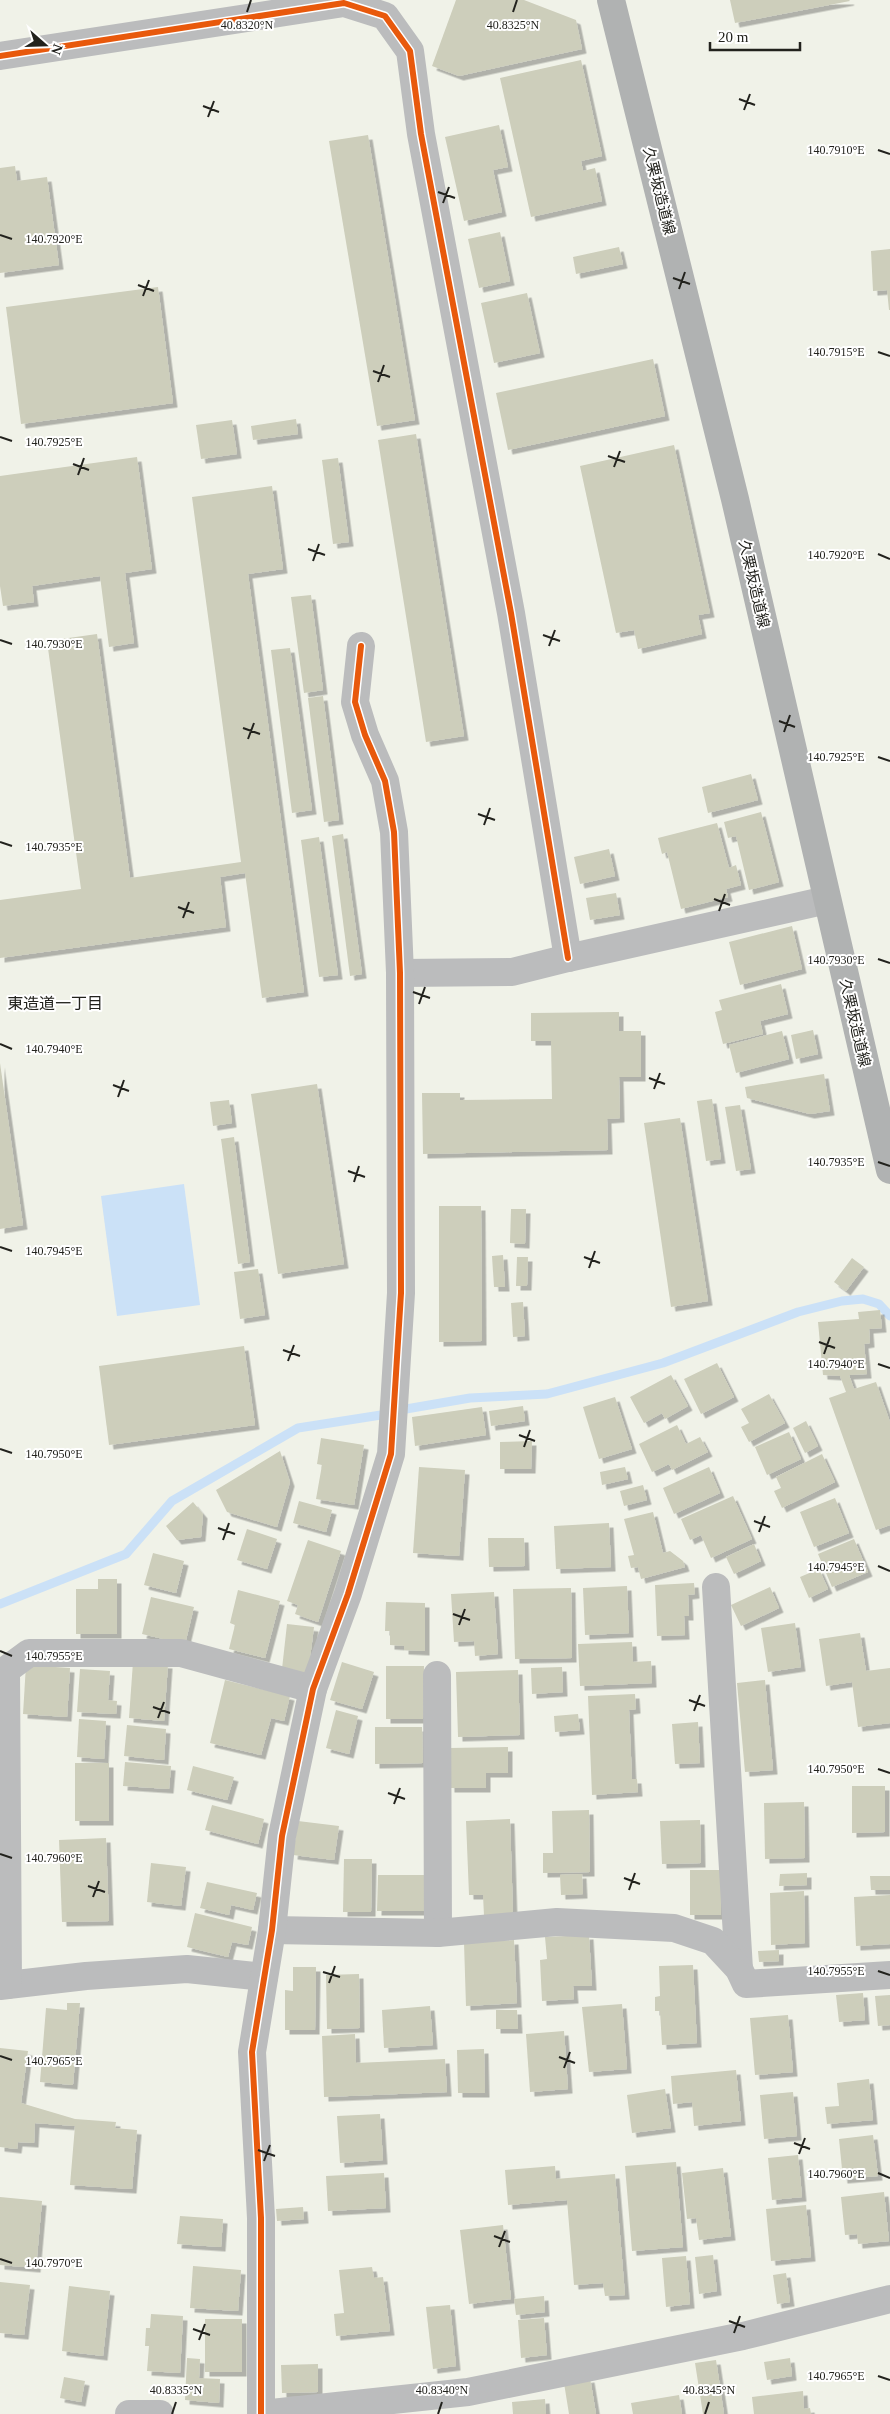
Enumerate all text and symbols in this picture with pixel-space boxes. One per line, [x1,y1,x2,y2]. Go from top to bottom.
text: 40.8320°N [221,18,274,32]
text: 40.8325°N [487,18,540,32]
north arrow [20,20,70,70]
scale bar [710,20,800,52]
text: 20 m [718,29,749,45]
text: N [48,42,66,57]
text: 140.7910°E [807,143,865,157]
street label: 久栗坂造道線 [640,145,678,237]
text: 140.7920°E [25,232,83,246]
text: 140.7915°E [807,345,865,359]
text: 140.7925°E [25,435,83,449]
street label: 久栗坂造道線 [736,538,772,630]
text: 140.7920°E [807,548,865,562]
text: 140.7930°E [25,637,83,651]
text: 140.7925°E [807,750,865,764]
text: 140.7935°E [25,840,83,854]
text: 140.7930°E [807,953,865,967]
street label: 久栗坂造道線 [837,977,873,1069]
district label: 東造道一丁目 [7,995,103,1012]
text: 140.7940°E [25,1042,83,1056]
text: 140.7935°E [807,1155,865,1169]
text: 140.7945°E [25,1244,83,1258]
text: 140.7940°E [807,1357,865,1371]
text: 140.7950°E [25,1447,83,1461]
text: 140.7945°E [807,1560,865,1574]
text: 140.7955°E [25,1649,83,1663]
text: 140.7950°E [807,1762,865,1776]
text: 140.7960°E [25,1851,83,1865]
text: 140.7955°E [807,1964,865,1978]
text: 140.7965°E [25,2054,83,2068]
text: 140.7960°E [807,2167,865,2181]
text: 140.7970°E [25,2256,83,2270]
text: 140.7965°E [807,2369,865,2383]
text: 40.8335°N [150,2383,203,2397]
text: 40.8340°N [416,2383,469,2397]
text: 40.8345°N [683,2383,736,2397]

